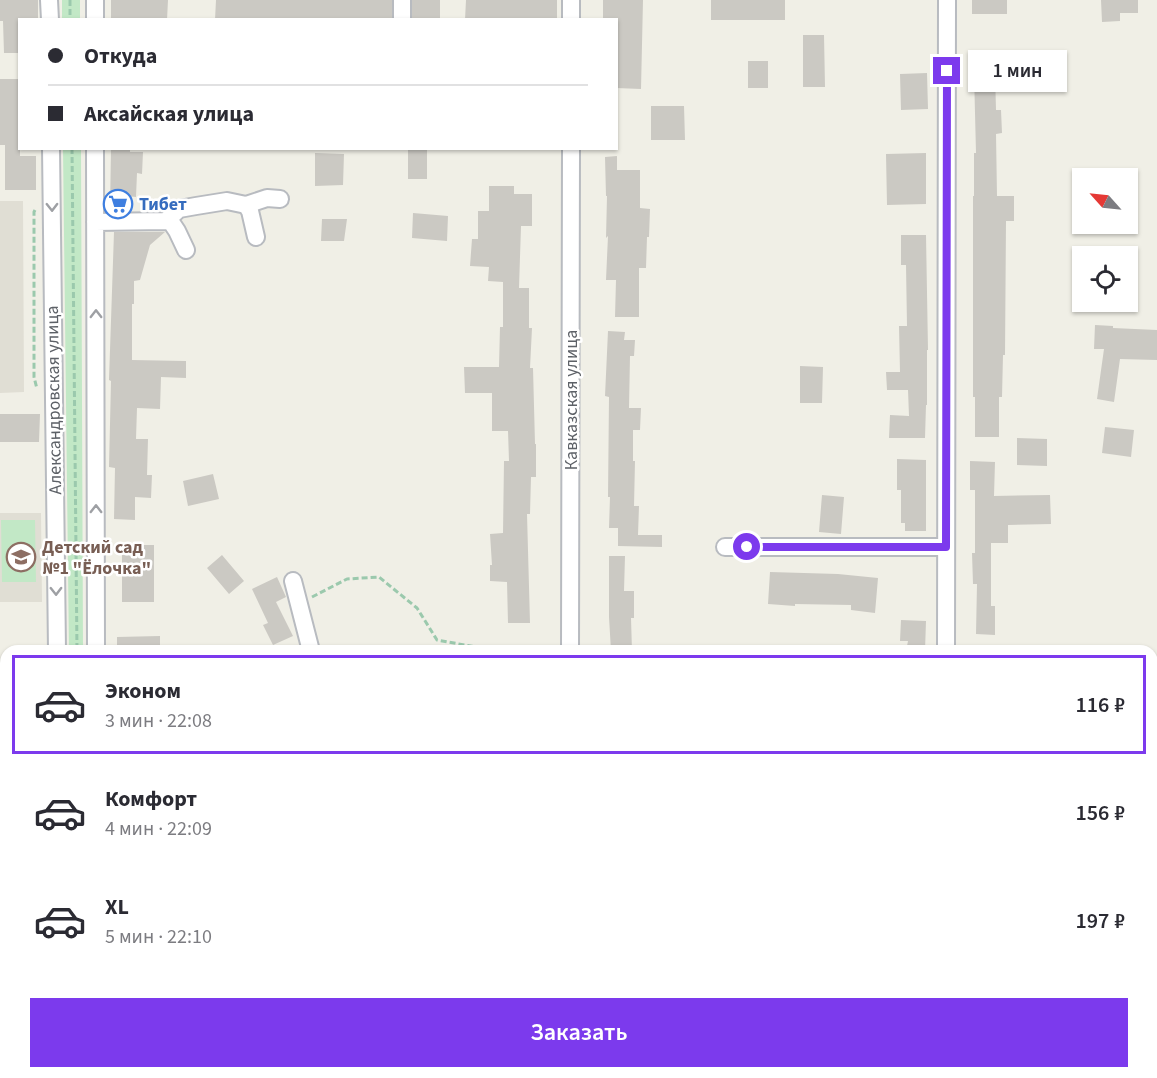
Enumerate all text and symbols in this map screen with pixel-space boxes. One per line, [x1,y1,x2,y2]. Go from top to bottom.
text: Откуда [84,40,157,72]
callout: 1 мин [968,50,1067,92]
route end [933,57,960,84]
text: 1 мин [992,57,1043,85]
text: Аксайская улица [84,98,254,130]
north arrow [1072,168,1138,234]
map controls [1072,168,1138,312]
supermarket icon: Тибет [102,188,134,220]
place label: Тибет [139,192,187,217]
one-way arrow [46,202,58,211]
button: locate [1072,246,1138,312]
street label: Александровская улица [40,305,68,495]
one-way arrow [90,309,102,318]
street label: Кавказская улица [559,330,584,470]
one-way arrow [90,504,102,513]
route start [733,533,760,560]
place label: Детский сад №1 "Ёлочка" [42,535,151,581]
school or university icon: Детский сад №1 "Ёлочка" [5,541,37,573]
one-way arrow [50,586,62,595]
text: Эконом [105,675,181,707]
icon: car [33,678,87,732]
text: 116 ₽ [1075,689,1125,721]
text: 3 мин · 22:08 [105,707,212,735]
text: Комфорт [105,783,197,815]
icon: car [33,786,87,840]
text: 156 ₽ [1075,797,1125,829]
text: 4 мин · 22:09 [105,815,212,843]
text: XL [105,891,129,923]
icon: car [33,894,87,948]
text: 197 ₽ [1075,905,1125,937]
text: 5 мин · 22:10 [105,923,212,951]
button: Заказать [30,998,1128,1067]

